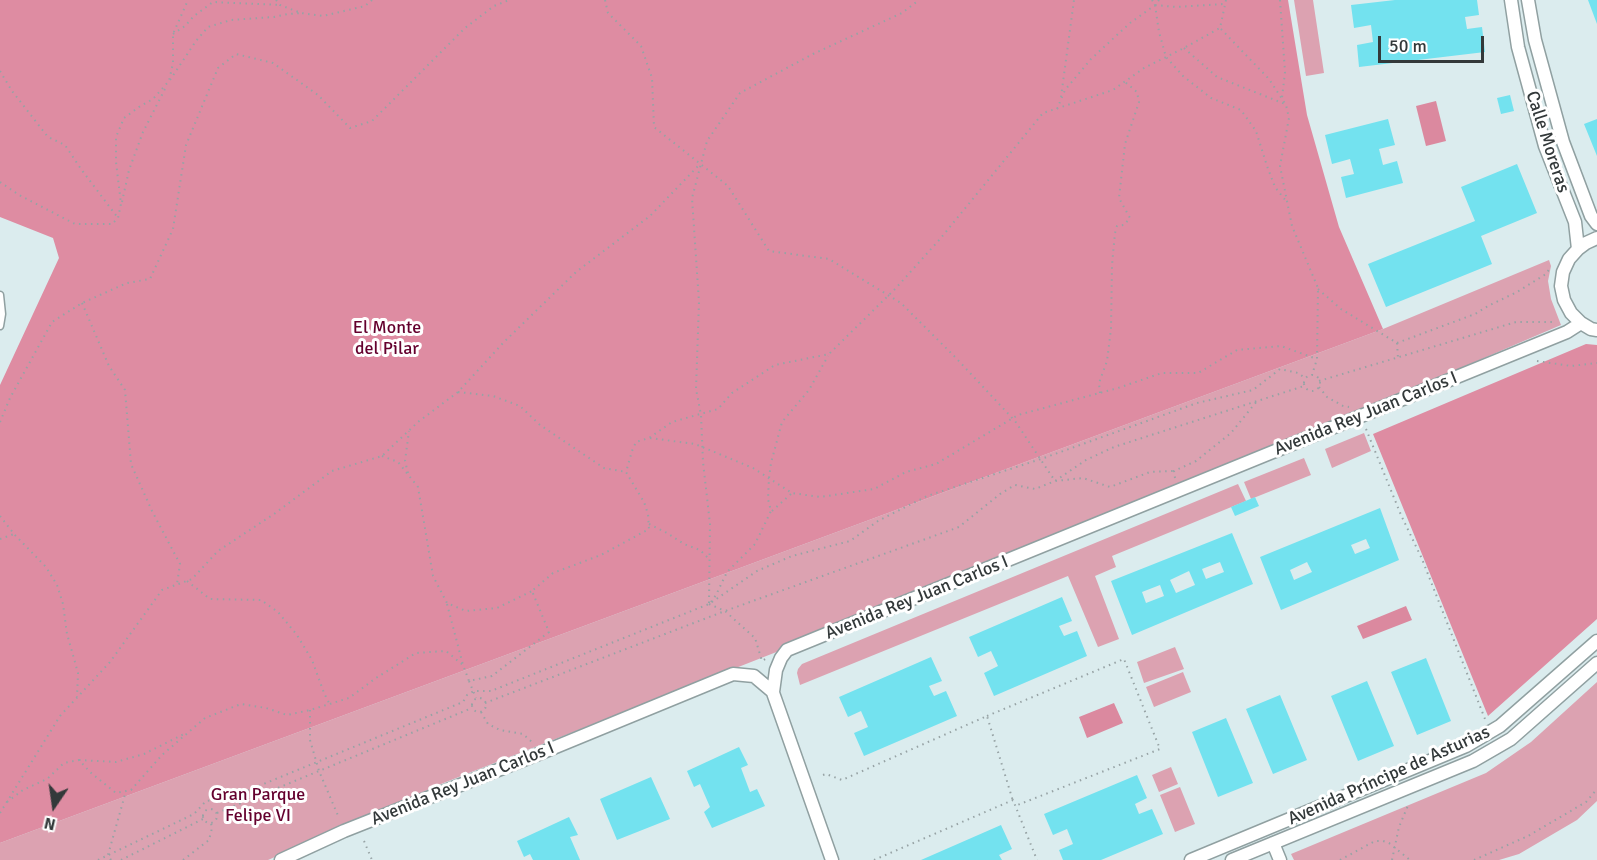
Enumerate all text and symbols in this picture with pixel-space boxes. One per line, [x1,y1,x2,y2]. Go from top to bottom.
scale bar [1381,24,1488,62]
text: 50 m [1389,35,1427,57]
street label: Calle Moreras [1520,88,1574,196]
park label: El Monte del Pilar [353,317,421,360]
street label: Avenida Rey Juan Carlos I [1271,367,1461,461]
street label: Avenida Rey Juan Carlos I [822,551,1012,645]
street label: Avenida Príncipe de Asturias [1285,722,1493,830]
street label: Avenida Rey Juan Carlos I [368,737,558,831]
north arrow [24,776,84,836]
park label: Gran Parque Felipe VI [211,784,305,826]
text: N [42,813,58,835]

